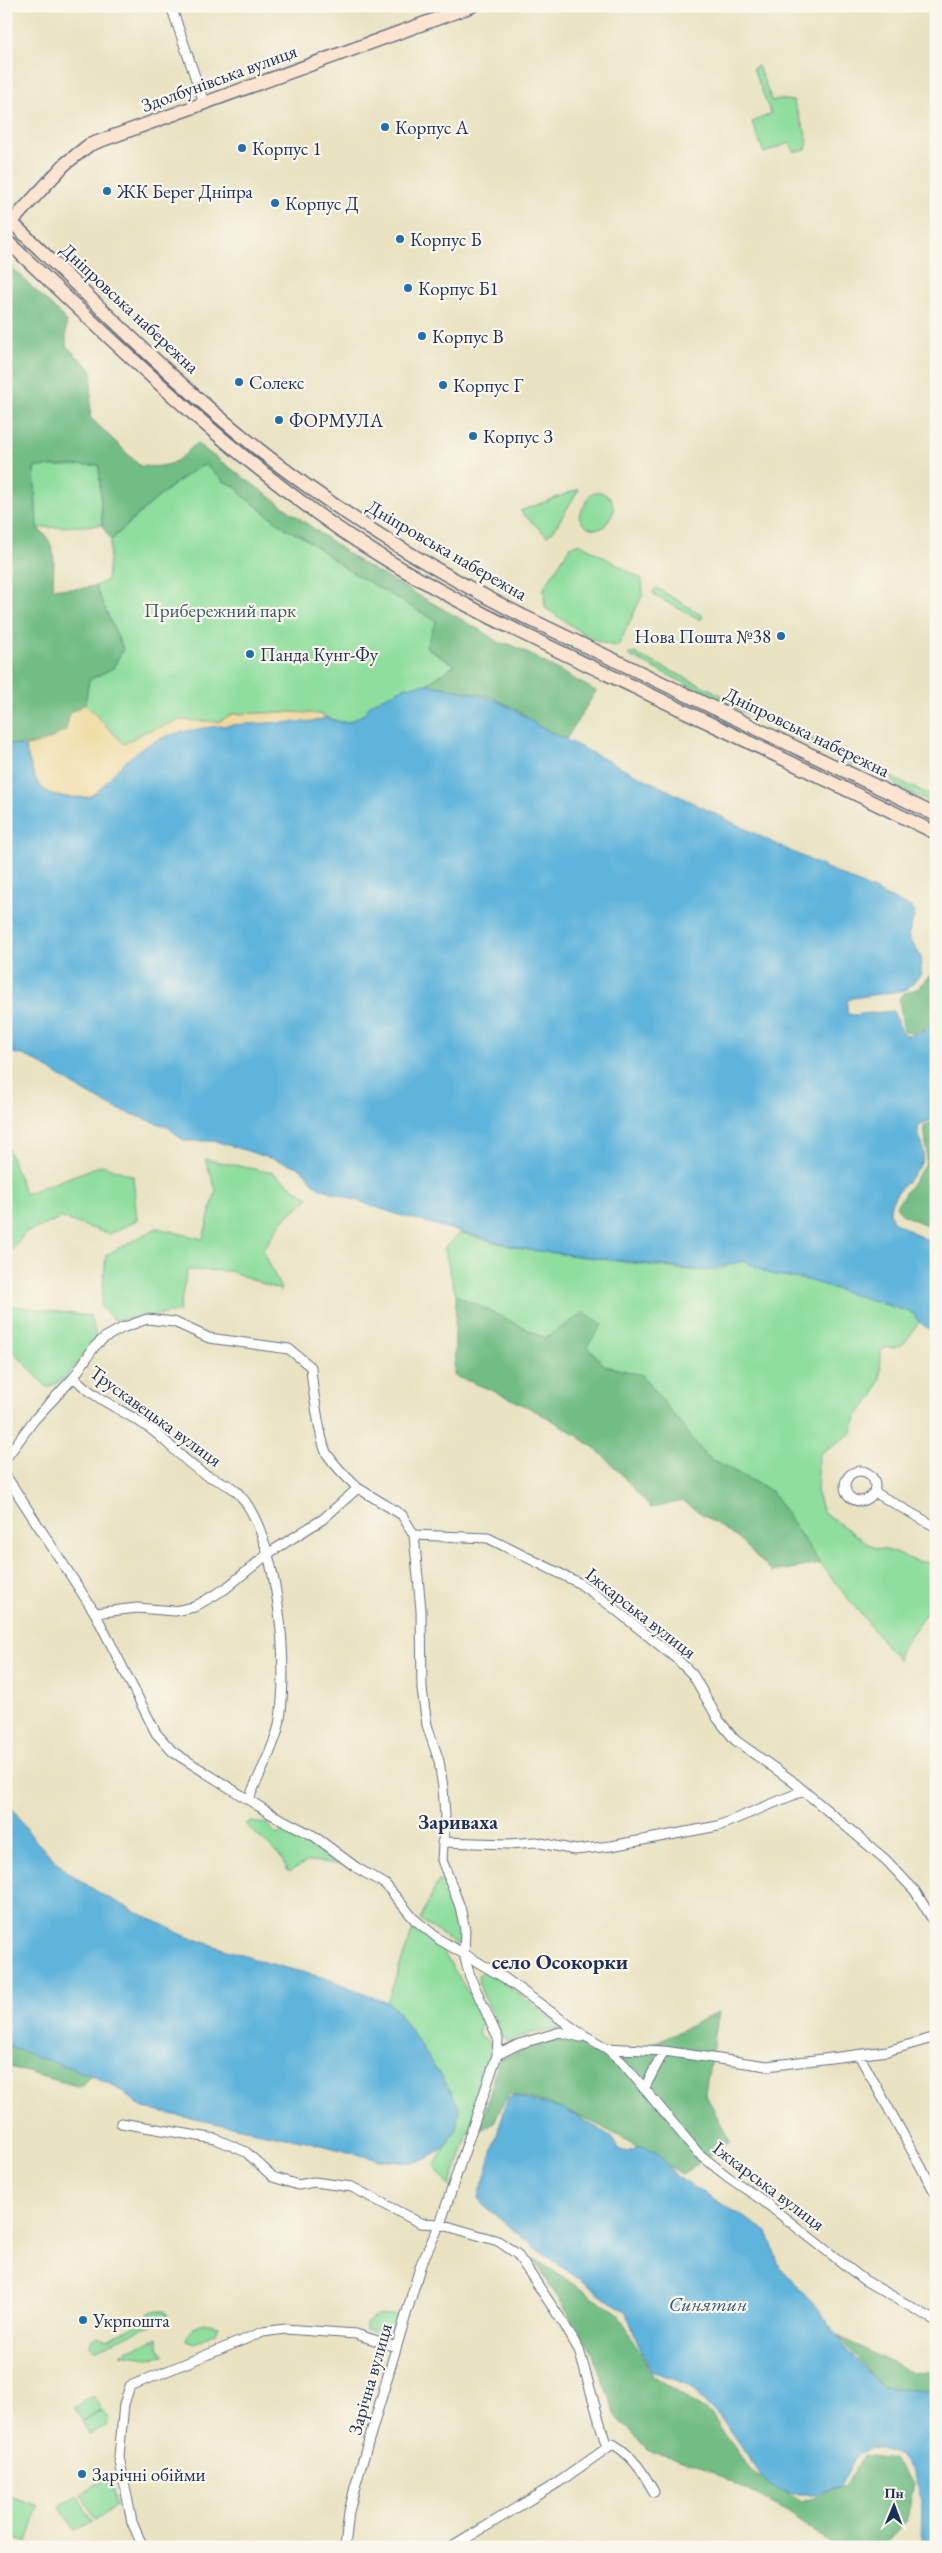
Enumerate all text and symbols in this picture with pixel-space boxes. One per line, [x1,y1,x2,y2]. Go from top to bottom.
street label: Здолбунівська вулиця [138,38,301,118]
place label: Корпус А [395,115,469,140]
marker: Корпус А [379,121,391,133]
place label: Корпус 1 [252,136,322,161]
marker: Корпус 1 [236,142,248,154]
place label: ЖК Берег Дніпра [116,179,253,204]
marker: ЖК Берег Дніпра [101,185,113,197]
place label: Корпус Д [285,191,359,216]
marker: Корпус Д [269,197,281,209]
place label: Корпус Б [410,227,482,252]
marker: Корпус Б [394,233,406,245]
street label: Дніпровська набережна [55,237,205,379]
place label: Корпус Б1 [418,276,499,301]
marker: Корпус Б1 [402,282,414,294]
place label: Корпус В [432,324,504,349]
marker: Корпус В [416,330,428,342]
place label: Солекс [249,370,305,395]
place label: Корпус Г [453,373,523,398]
marker: Солекс [233,376,245,388]
marker: Корпус Г [437,379,449,391]
place label: ФОРМУЛА [289,408,384,433]
marker: ФОРМУЛА [273,414,285,426]
place label: Корпус З [483,424,553,449]
marker: Корпус З [467,430,479,442]
street label: Дніпровська набережна [362,494,532,606]
park label: Прибережний парк [144,598,296,623]
place label: Нова Пошта №38 [635,624,771,649]
marker: Нова Пошта №38 [775,630,787,642]
place label: Панда Кунг-Фу [260,642,379,667]
marker: Панда Кунг-Фу [244,648,256,660]
street label: Дніпровська набережна [720,681,894,783]
street label: Трускавецька вулиця [85,1360,228,1473]
street label: Іжкарська вулиця [580,1562,702,1664]
district label: Зариваха [418,1809,498,1835]
district label: село Осокорки [492,1948,628,1975]
street label: Іжкарська вулиця [708,2136,830,2237]
water label: Синятин [669,2291,747,2317]
place label: Укрпошта [92,2308,170,2333]
marker: Укрпошта [77,2314,89,2326]
street label: Зарічна вулиця [342,2320,398,2438]
place label: Зарічні обійми [92,2462,206,2487]
marker: Зарічні обійми [76,2468,88,2480]
north arrow [870,2480,920,2530]
text: Пн [884,2484,904,2502]

